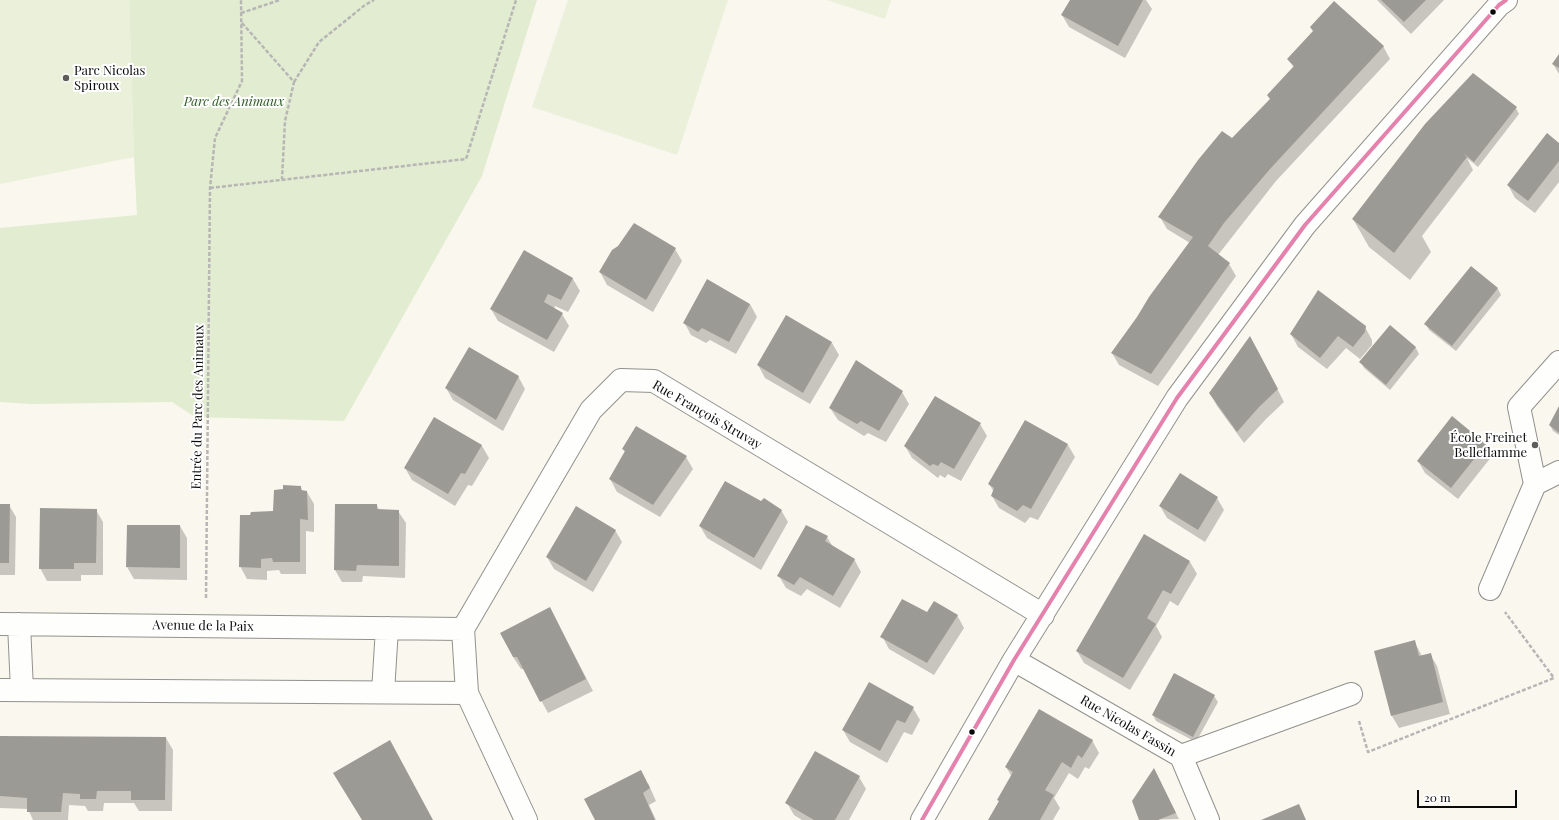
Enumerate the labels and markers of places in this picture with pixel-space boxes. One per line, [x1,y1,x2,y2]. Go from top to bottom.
unlabelled marker [1488,7,1498,17]
place label: Parc Nicolas Spiroux [74,63,145,94]
marker: Parc Nicolas Spiroux [61,73,71,83]
place label: École Freinet Belleflamme [1450,430,1527,461]
marker: École Freinet Belleflamme [1530,440,1540,450]
unlabelled marker [967,727,977,737]

